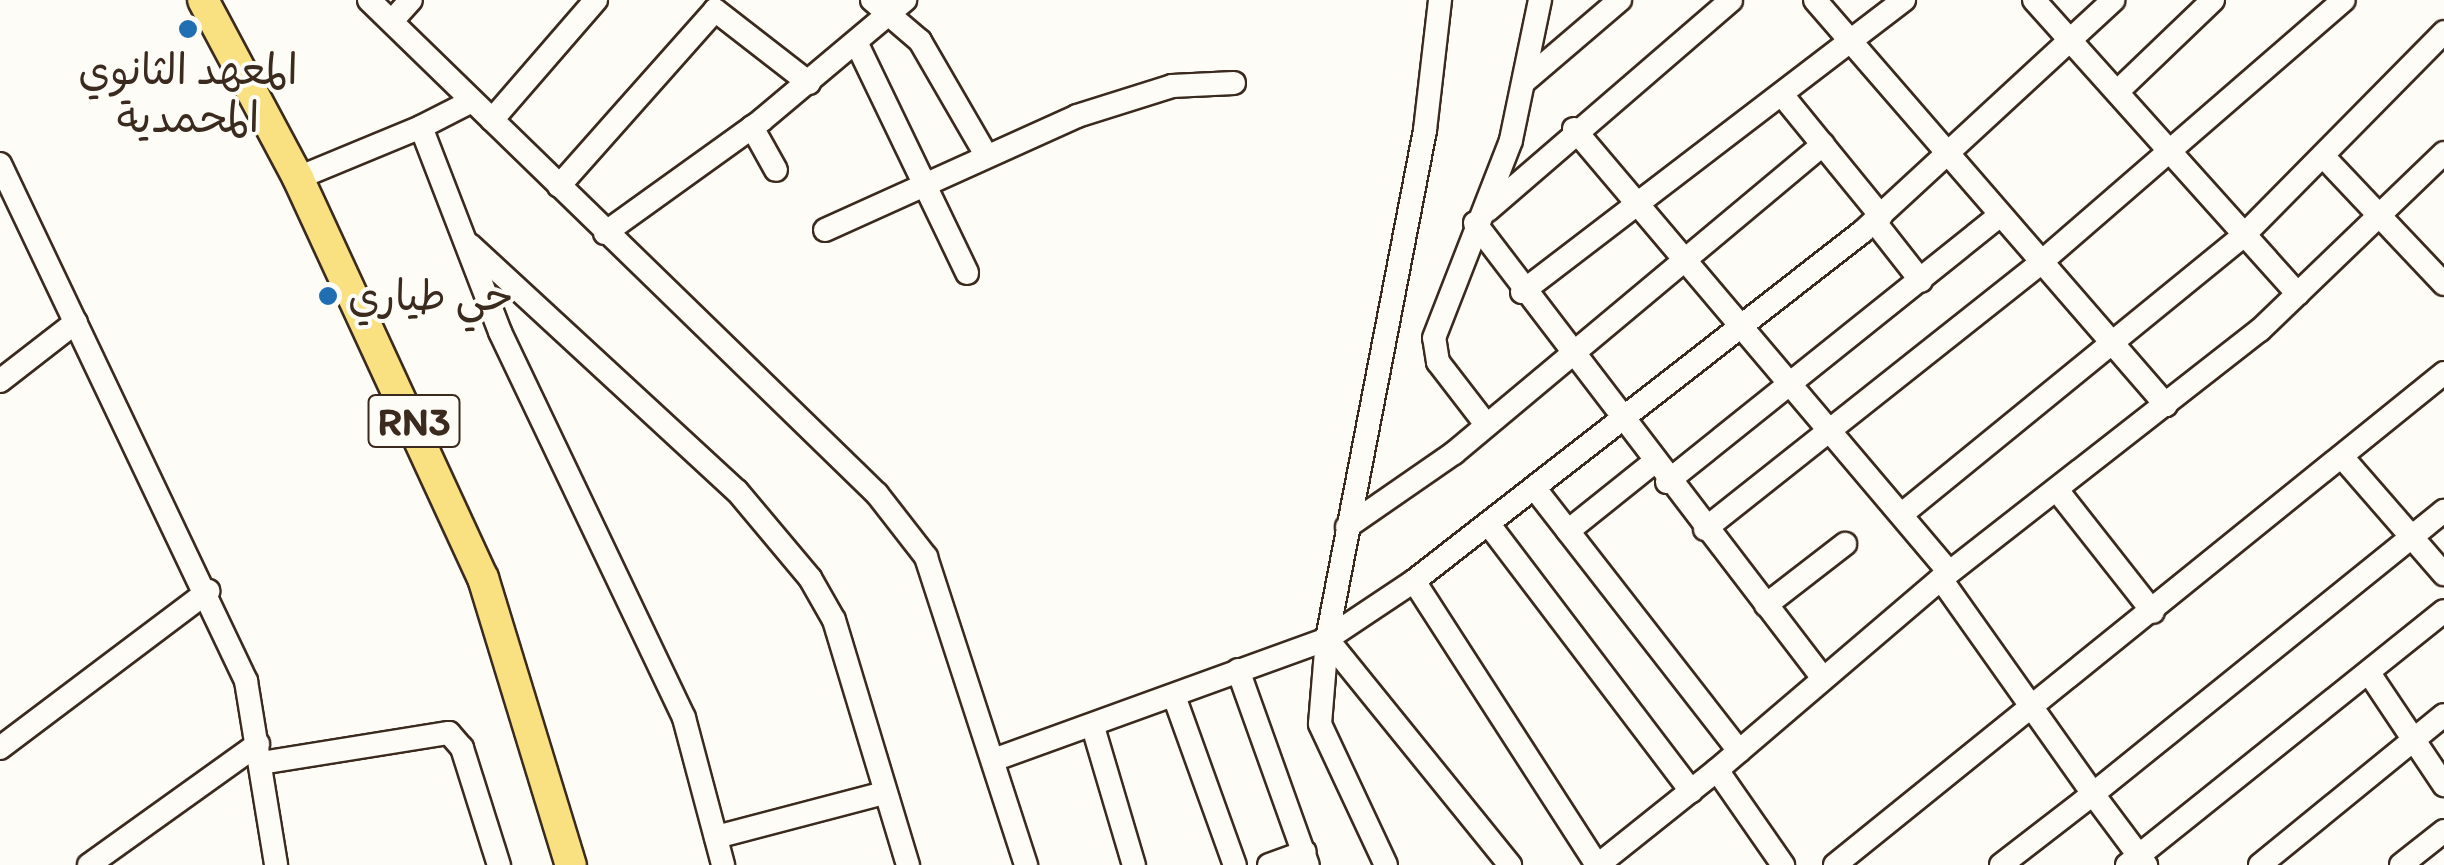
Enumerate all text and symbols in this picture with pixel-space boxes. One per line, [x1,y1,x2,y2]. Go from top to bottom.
marker: المعهد الثانوي المحمدية [177,18,199,40]
place label: المعهد الثانوي المحمدية [78,45,298,144]
place label: حي طياري [348,271,513,321]
marker: حي طياري [317,285,339,307]
road number: RN3 [366,386,462,456]

